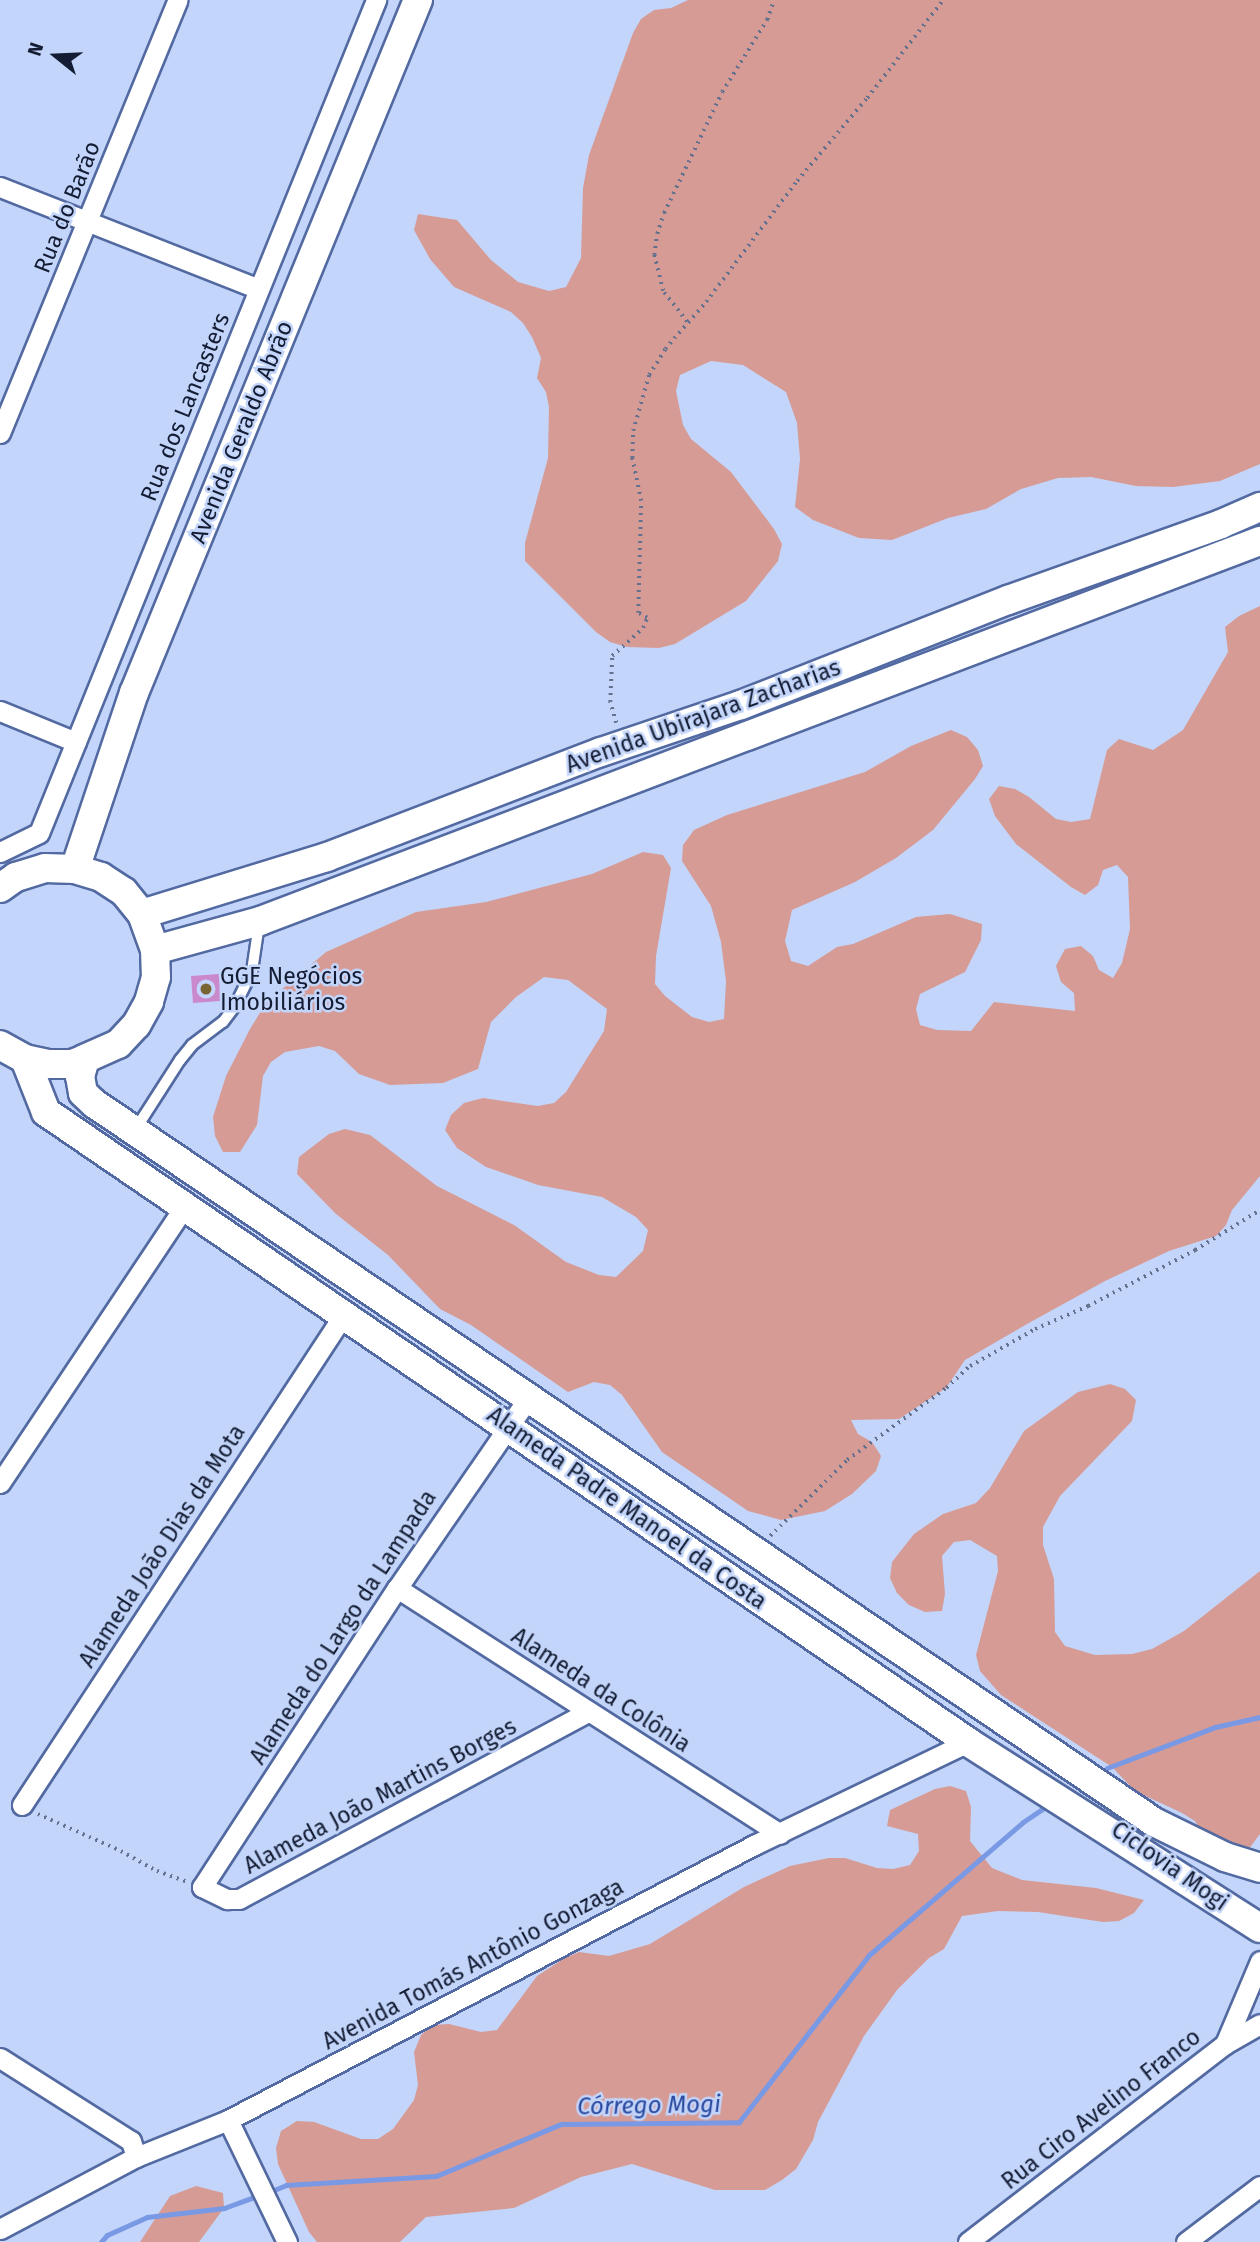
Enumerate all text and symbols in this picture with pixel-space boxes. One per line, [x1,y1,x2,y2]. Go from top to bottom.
north arrow [21,21,91,91]
text: N [23,40,48,59]
street label: Rua do Barão [28,137,106,277]
street label: Rua dos Lancasters [135,309,235,505]
street label: Avenida Geraldo Abrão [184,317,298,547]
street label: Avenida Ubirajara Zacharias [562,653,844,779]
place label: GGE Negócios Imobiliários [220,962,362,1016]
marker: GGE Negócios Imobiliários [198,981,214,997]
street label: Alameda Padre Manoel da Costa [482,1401,772,1615]
street label: Alameda João Dias da Mota [73,1419,251,1673]
street label: Alameda do Largo da Lampada [244,1485,442,1769]
street label: Alameda da Colônia [506,1622,696,1758]
street label: Alameda João Martins Borges [239,1712,521,1880]
street label: Ciclovia Mogi [1106,1816,1234,1916]
street label: Avenida Tomás Antônio Gonzaga [318,1873,628,2055]
street label: Rua Ciro Avelino Franco [996,2023,1206,2195]
water label: Córrego Mogi [577,2090,721,2122]

